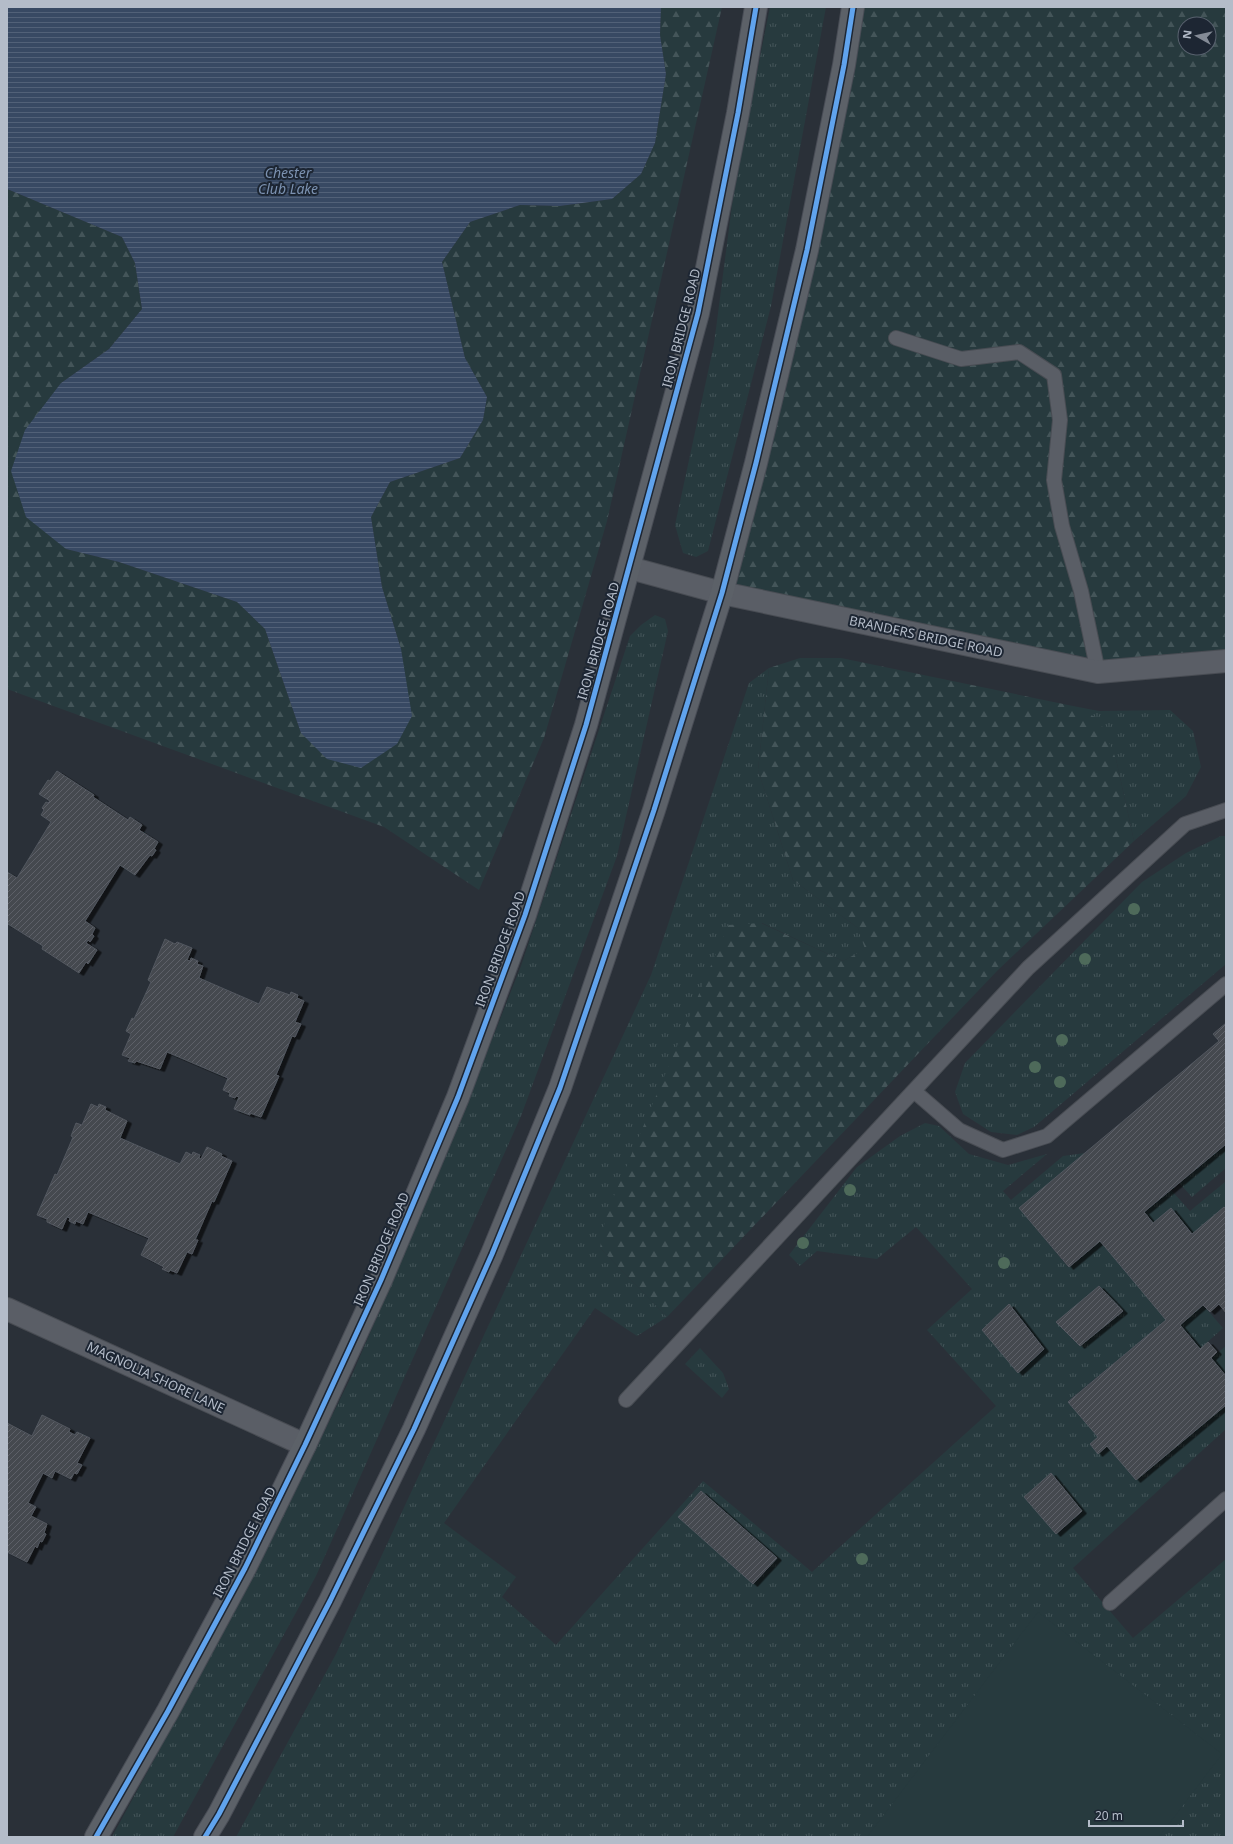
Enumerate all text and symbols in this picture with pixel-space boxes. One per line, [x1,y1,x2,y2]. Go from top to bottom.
north arrow [1177,16,1217,56]
text: N [1179,29,1195,40]
water label: Chester Club Lake [258,163,318,198]
street label: IRON BRIDGE ROAD [657,267,705,389]
street label: IRON BRIDGE ROAD [573,580,623,702]
street label: BRANDERS BRIDGE ROAD [848,611,1004,661]
street label: IRON BRIDGE ROAD [471,889,529,1009]
street label: IRON BRIDGE ROAD [349,1189,413,1309]
street label: MAGNOLIA SHORE LANE [84,1337,228,1417]
street label: IRON BRIDGE ROAD [208,1483,280,1601]
scale bar [1089,1802,1183,1828]
text: 20 m [1095,1807,1123,1824]

